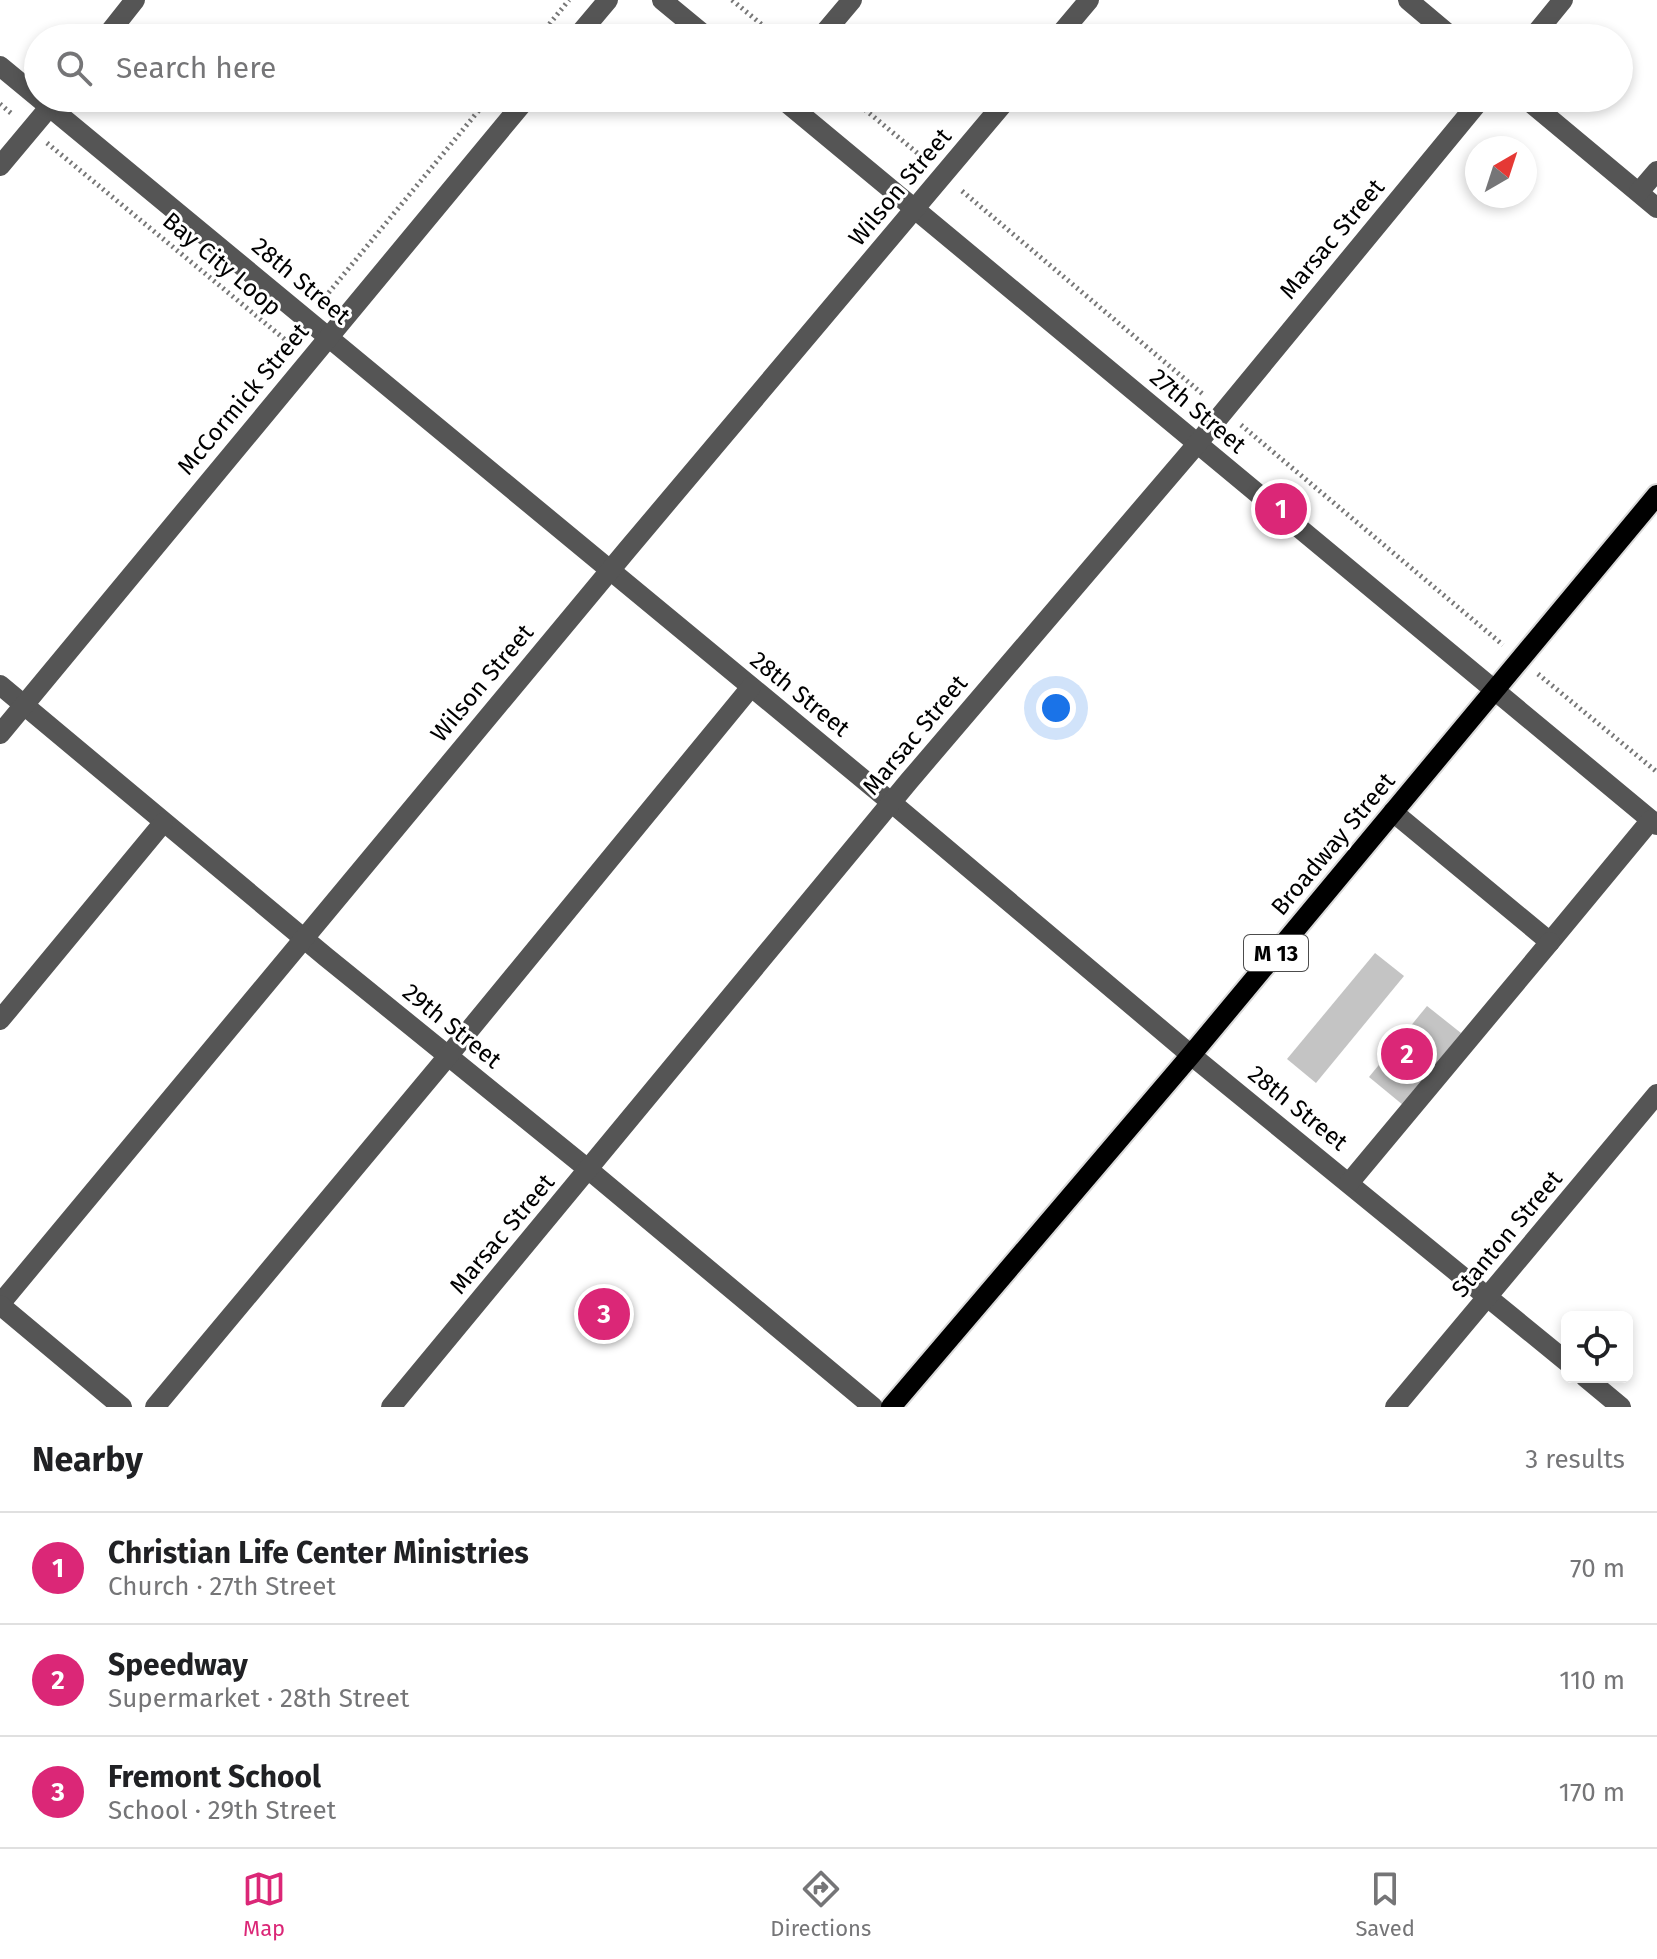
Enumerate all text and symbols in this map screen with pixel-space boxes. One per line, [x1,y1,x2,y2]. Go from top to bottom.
search box [24,24,1633,112]
icon: search [52,46,96,90]
text: Search here [116,50,276,86]
street label: Wilson Street [843,122,957,251]
north arrow [1465,136,1537,208]
street label: Marsac Street [1274,173,1390,305]
street label: Bay City Loop [157,206,287,322]
street label: 28th Street [246,232,356,330]
street label: McCormick Street [172,317,315,480]
street label: 27th Street [1144,363,1252,459]
pin: 1 [1255,479,1307,539]
street label: Wilson Street [425,618,539,747]
street label: 28th Street [745,646,855,743]
street label: Marsac Street [857,669,973,801]
your location [1036,688,1076,728]
street label: Broadway Street [1265,767,1401,921]
road number: M 13 [1244,935,1308,971]
street label: 29th Street [397,978,507,1074]
pin: 2 [1381,1024,1433,1084]
street label: 28th Street [1243,1060,1353,1157]
street label: Stanton Street [1446,1165,1568,1303]
street label: Marsac Street [444,1168,560,1300]
pin: 3 [578,1284,630,1344]
map controls [1561,1311,1633,1383]
button: locate [1561,1311,1633,1383]
text: Nearby [32,1439,143,1480]
text: 3 results [1525,1444,1625,1475]
text: Christian Life Center Ministries [108,1535,529,1571]
text: 1 [52,1553,64,1584]
text: 70 m [1570,1553,1625,1584]
text: Church · 27th Street [108,1571,336,1602]
text: Speedway [108,1647,248,1683]
text: 2 [51,1665,65,1696]
text: 110 m [1559,1665,1625,1696]
text: Supermarket · 28th Street [108,1683,409,1714]
text: Fremont School [108,1759,321,1795]
text: 3 [51,1777,65,1808]
text: 170 m [1559,1777,1625,1808]
text: School · 29th Street [108,1795,336,1826]
tab: Map [242,1867,286,1942]
tab: Directions [770,1867,871,1942]
tab: Saved [1355,1867,1415,1942]

